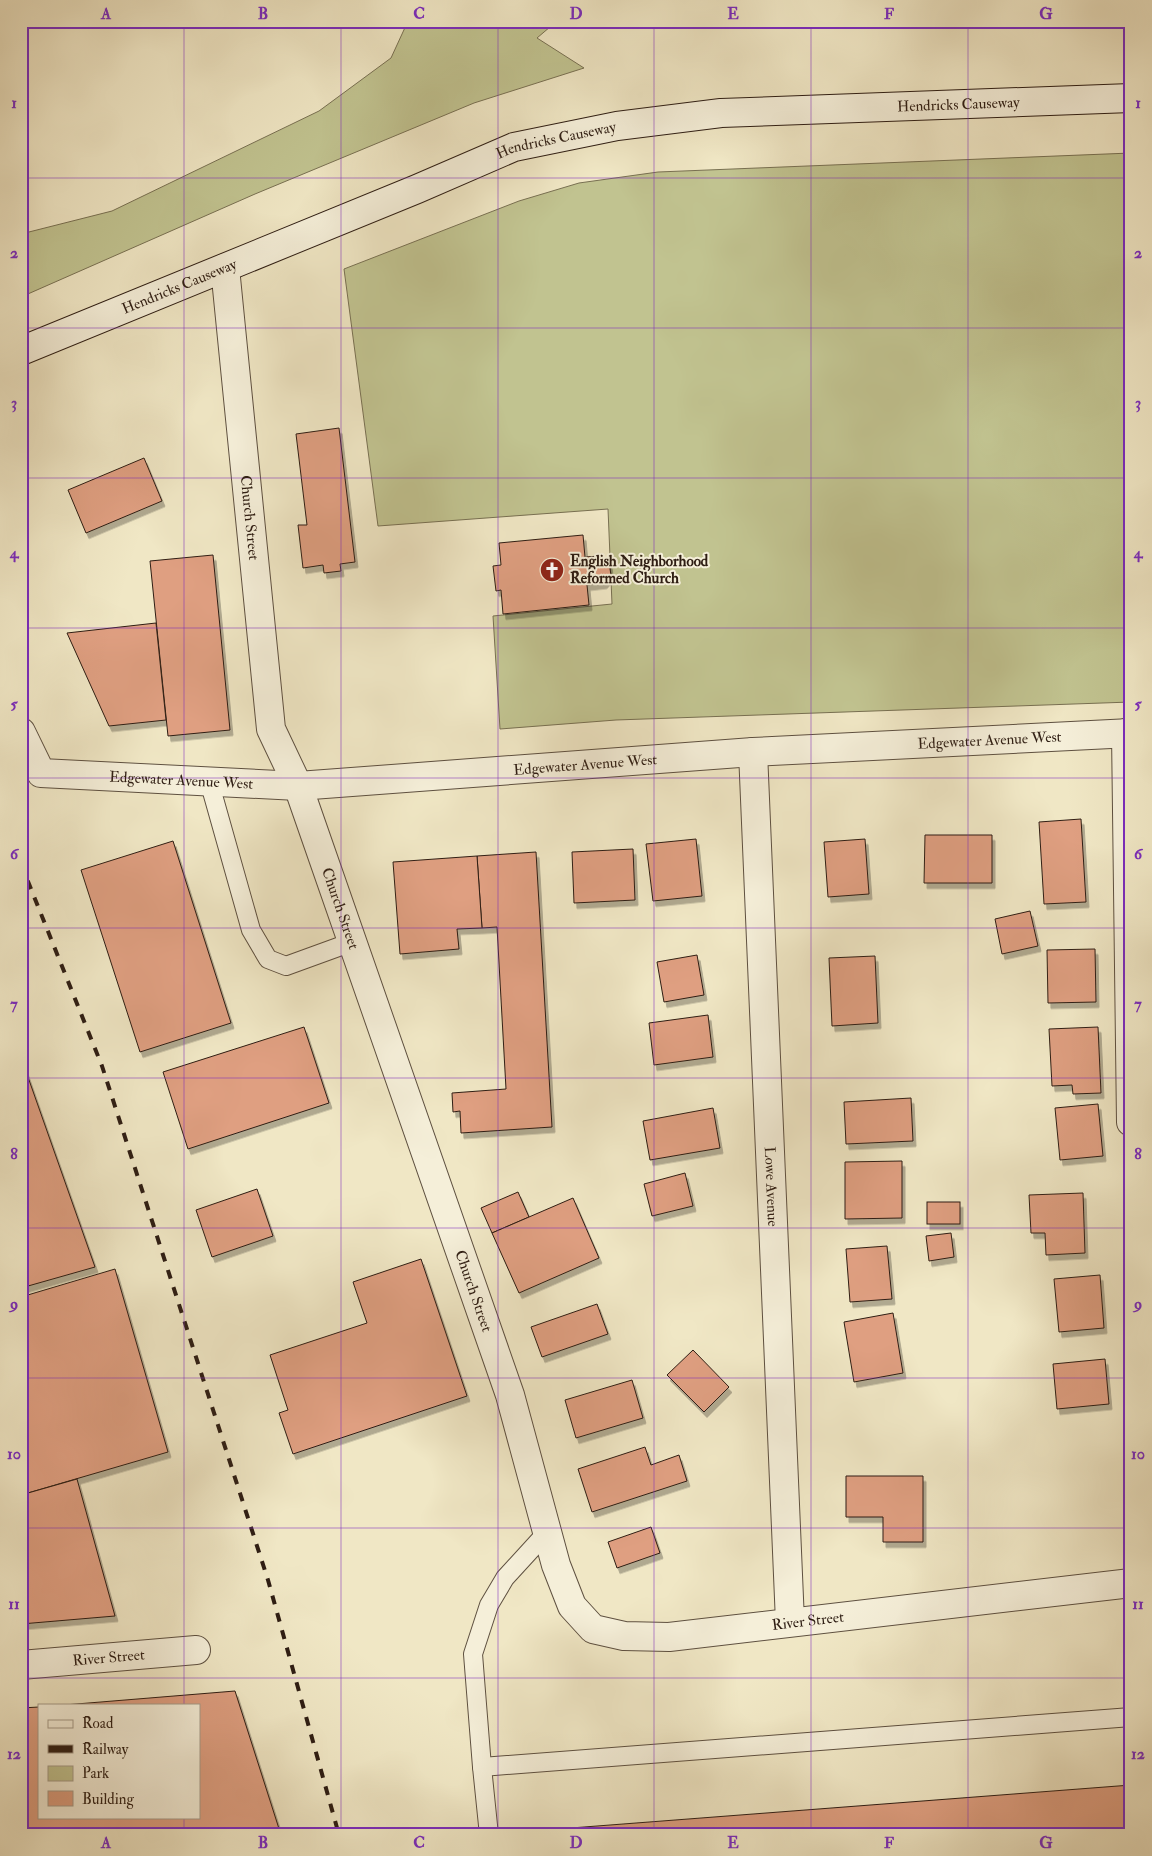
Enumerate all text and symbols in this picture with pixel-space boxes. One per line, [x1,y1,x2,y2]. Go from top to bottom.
text: A [100,4,112,24]
text: B [258,4,268,24]
text: C [413,4,425,24]
text: D [569,4,583,24]
text: E [727,4,739,24]
text: F [884,4,894,24]
text: G [1039,4,1053,24]
text: 1 [11,93,17,113]
street label: Hendricks Causeway [897,93,1020,117]
text: 1 [1135,93,1141,113]
street label: Hendricks Causeway [493,117,618,164]
text: 2 [10,243,18,263]
text: 2 [1134,243,1142,263]
street label: Hendricks Causeway [119,255,240,319]
text: 3 [11,393,17,413]
text: 3 [1135,393,1141,413]
street label: Church Street [236,474,263,561]
text: 4 [9,543,20,563]
text: 4 [1133,543,1144,563]
place label: English Neighborhood Reformed Church [570,552,709,588]
church icon: English Neighborhood Reformed Church [539,557,565,583]
text: 5 [10,694,18,714]
text: 5 [1134,694,1142,714]
street label: Edgewater Avenue West [917,728,1062,754]
street label: Edgewater Avenue West [513,750,658,780]
street label: Edgewater Avenue West [109,767,254,794]
text: 6 [10,844,20,864]
text: 6 [1134,844,1144,864]
street label: Church Street [317,865,363,952]
text: 7 [10,994,18,1014]
text: 7 [1134,994,1142,1014]
text: 8 [10,1144,18,1164]
text: 8 [1134,1144,1142,1164]
street label: Lowe Avenue [760,1146,782,1227]
street label: Church Street [450,1248,496,1335]
text: 9 [8,1294,18,1314]
text: 9 [1132,1294,1142,1314]
text: 10 [7,1444,21,1464]
text: 10 [1131,1444,1145,1464]
text: 11 [8,1594,20,1614]
text: 11 [1132,1594,1144,1614]
street label: River Street [771,1608,845,1635]
street label: River Street [72,1645,146,1671]
legend [38,1704,200,1818]
text: Road [82,1714,114,1733]
text: Railway [82,1740,129,1759]
text: 12 [7,1744,21,1764]
text: 12 [1131,1744,1145,1764]
text: Park [82,1764,109,1783]
text: Building [82,1790,134,1809]
text: A [100,1833,112,1853]
text: B [258,1833,268,1853]
text: C [413,1833,425,1853]
text: D [569,1833,583,1853]
text: E [727,1833,739,1853]
text: F [884,1833,894,1853]
text: G [1039,1833,1053,1853]

